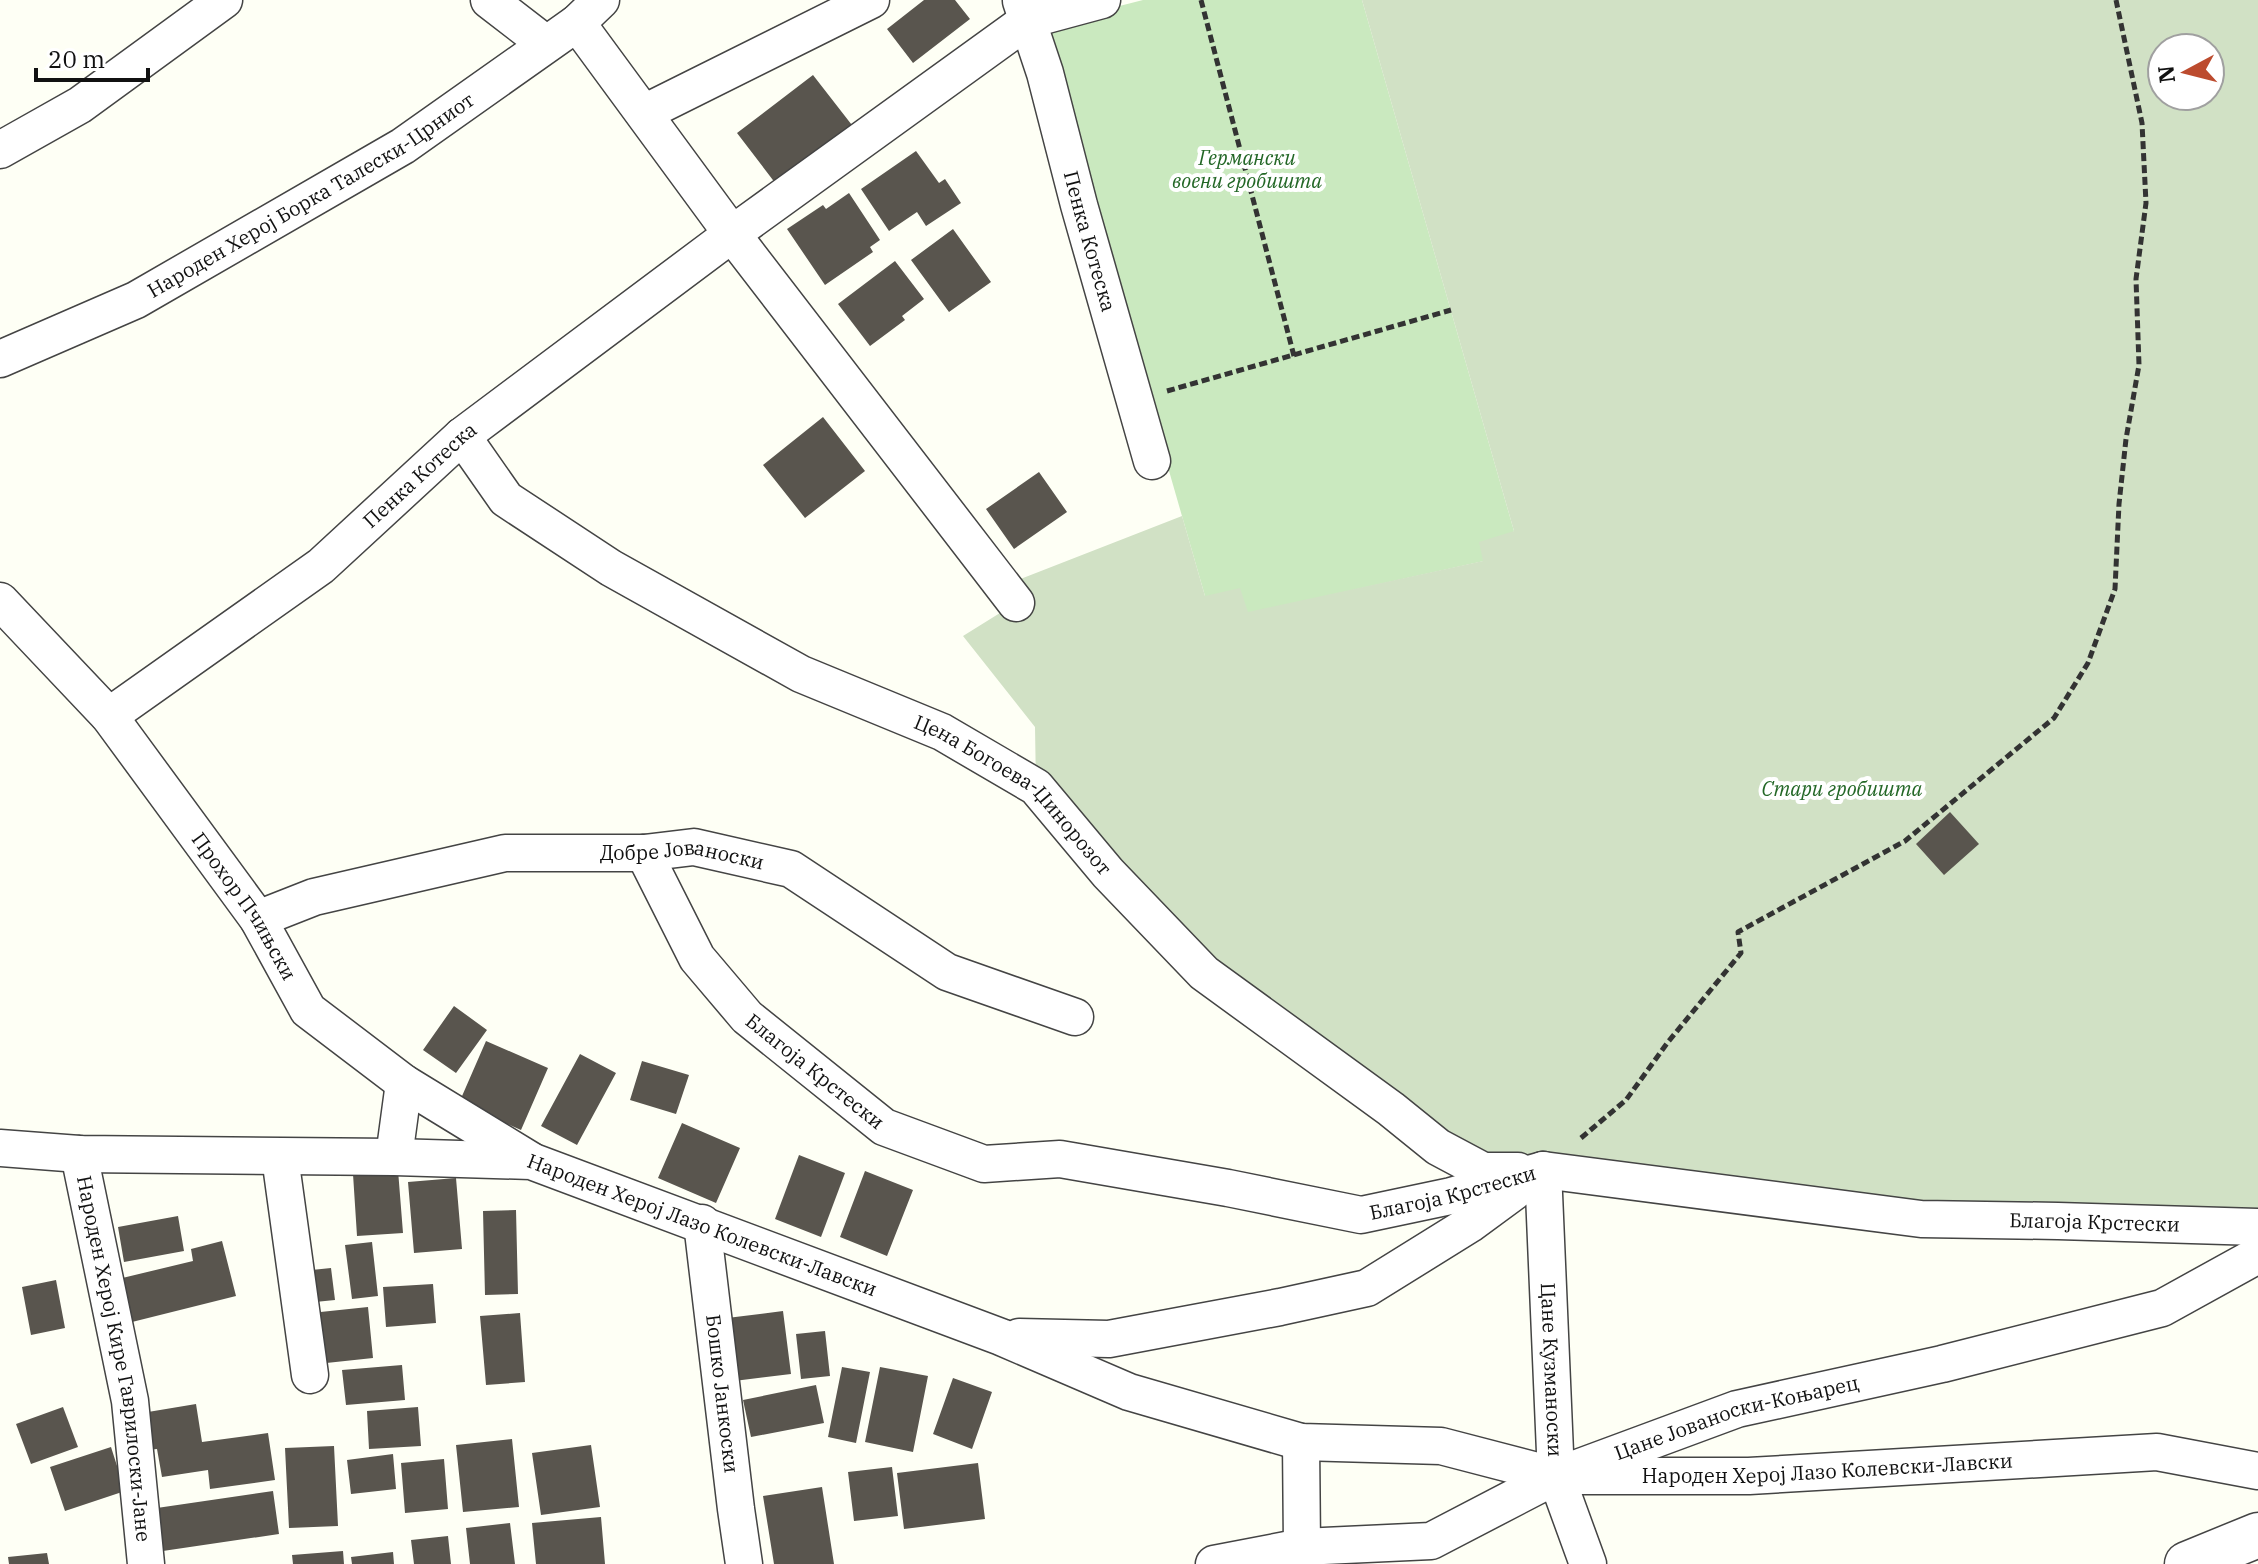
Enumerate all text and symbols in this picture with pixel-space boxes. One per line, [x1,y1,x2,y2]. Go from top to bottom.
scale bar [36,32,148,82]
north arrow [2146,32,2226,112]
text: 20 m [48,43,105,75]
text: N [2150,64,2181,85]
street label: Народен Херој Борка Талески-Црниот [142,86,479,304]
park label: Германски воени гробишта [1172,144,1322,194]
street label: Пенка Котеска [1058,168,1123,315]
street label: Пенка Котеска [357,416,482,534]
street label: Цена Богоева-Џинорозот [910,708,1118,881]
park label: Стари гробишта [1762,775,1923,802]
street label: Прохор Пчињски [186,827,303,985]
street label: Добре Јованоски [600,833,767,875]
street label: Благоја Крстески [740,1007,890,1135]
street label: Народен Херој Лазо Колевски-Лавски [524,1147,881,1302]
street label: Благоја Крстески [1367,1159,1539,1226]
street label: Народен Херој Кире Гаврилоски-Јанe [71,1173,158,1543]
street label: Благоја Крстески [2009,1206,2180,1238]
street label: Цане Кузманоски [1535,1282,1569,1458]
street label: Бошко Јанкоски [700,1313,746,1475]
street label: Цане Јованоски-Коњарец [1610,1369,1861,1466]
street label: Народен Херој Лазо Колевски-Лавски [1642,1447,2013,1489]

